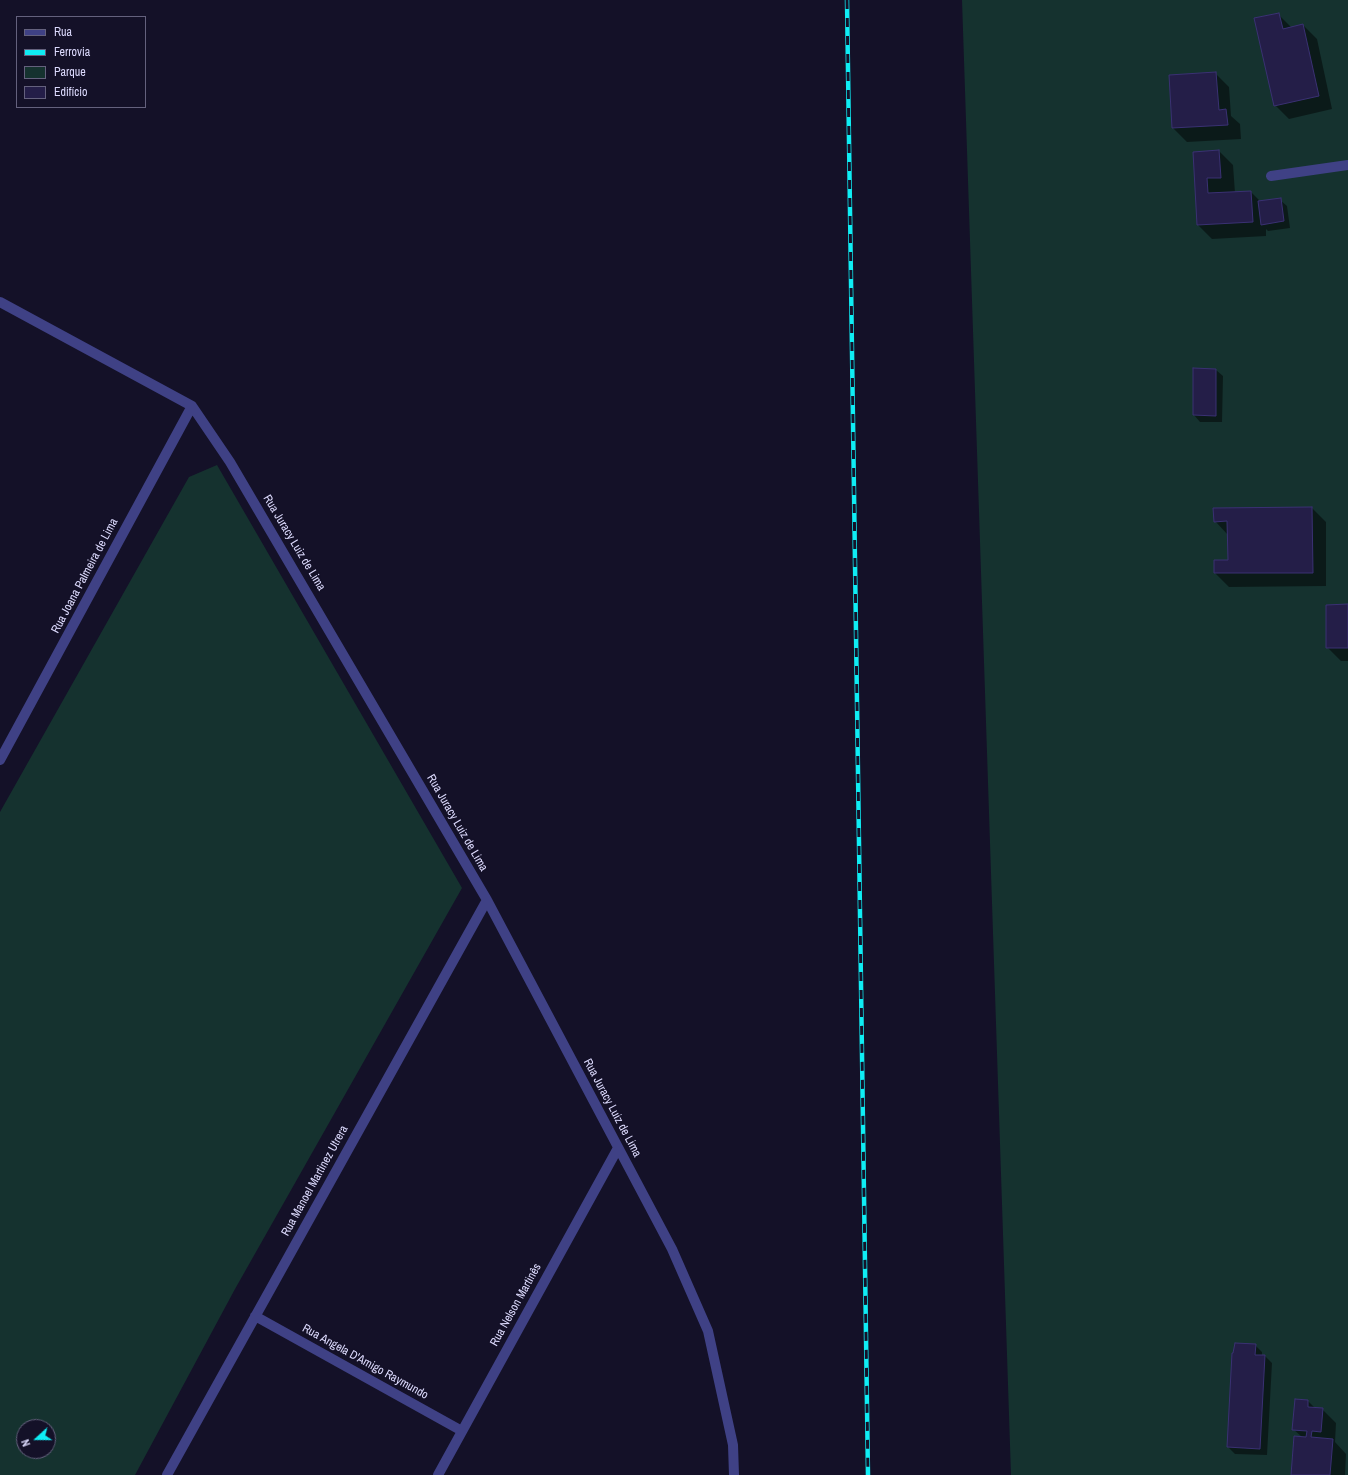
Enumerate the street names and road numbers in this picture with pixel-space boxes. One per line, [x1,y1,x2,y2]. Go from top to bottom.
street label: Rua Juracy Luiz de Lima [260,492,328,594]
street label: Rua Joana Palmeira de Lima [49,516,121,636]
street label: Rua Juracy Luiz de Lima [423,772,491,874]
street label: Rua Juracy Luiz de Lima [580,1056,644,1160]
street label: Rua Manoel Martinez Utrera [279,1123,351,1239]
street label: Rua Nelson Martinês [487,1261,545,1349]
street label: Rua Angela D'Amigo Raymundo [299,1321,431,1403]

